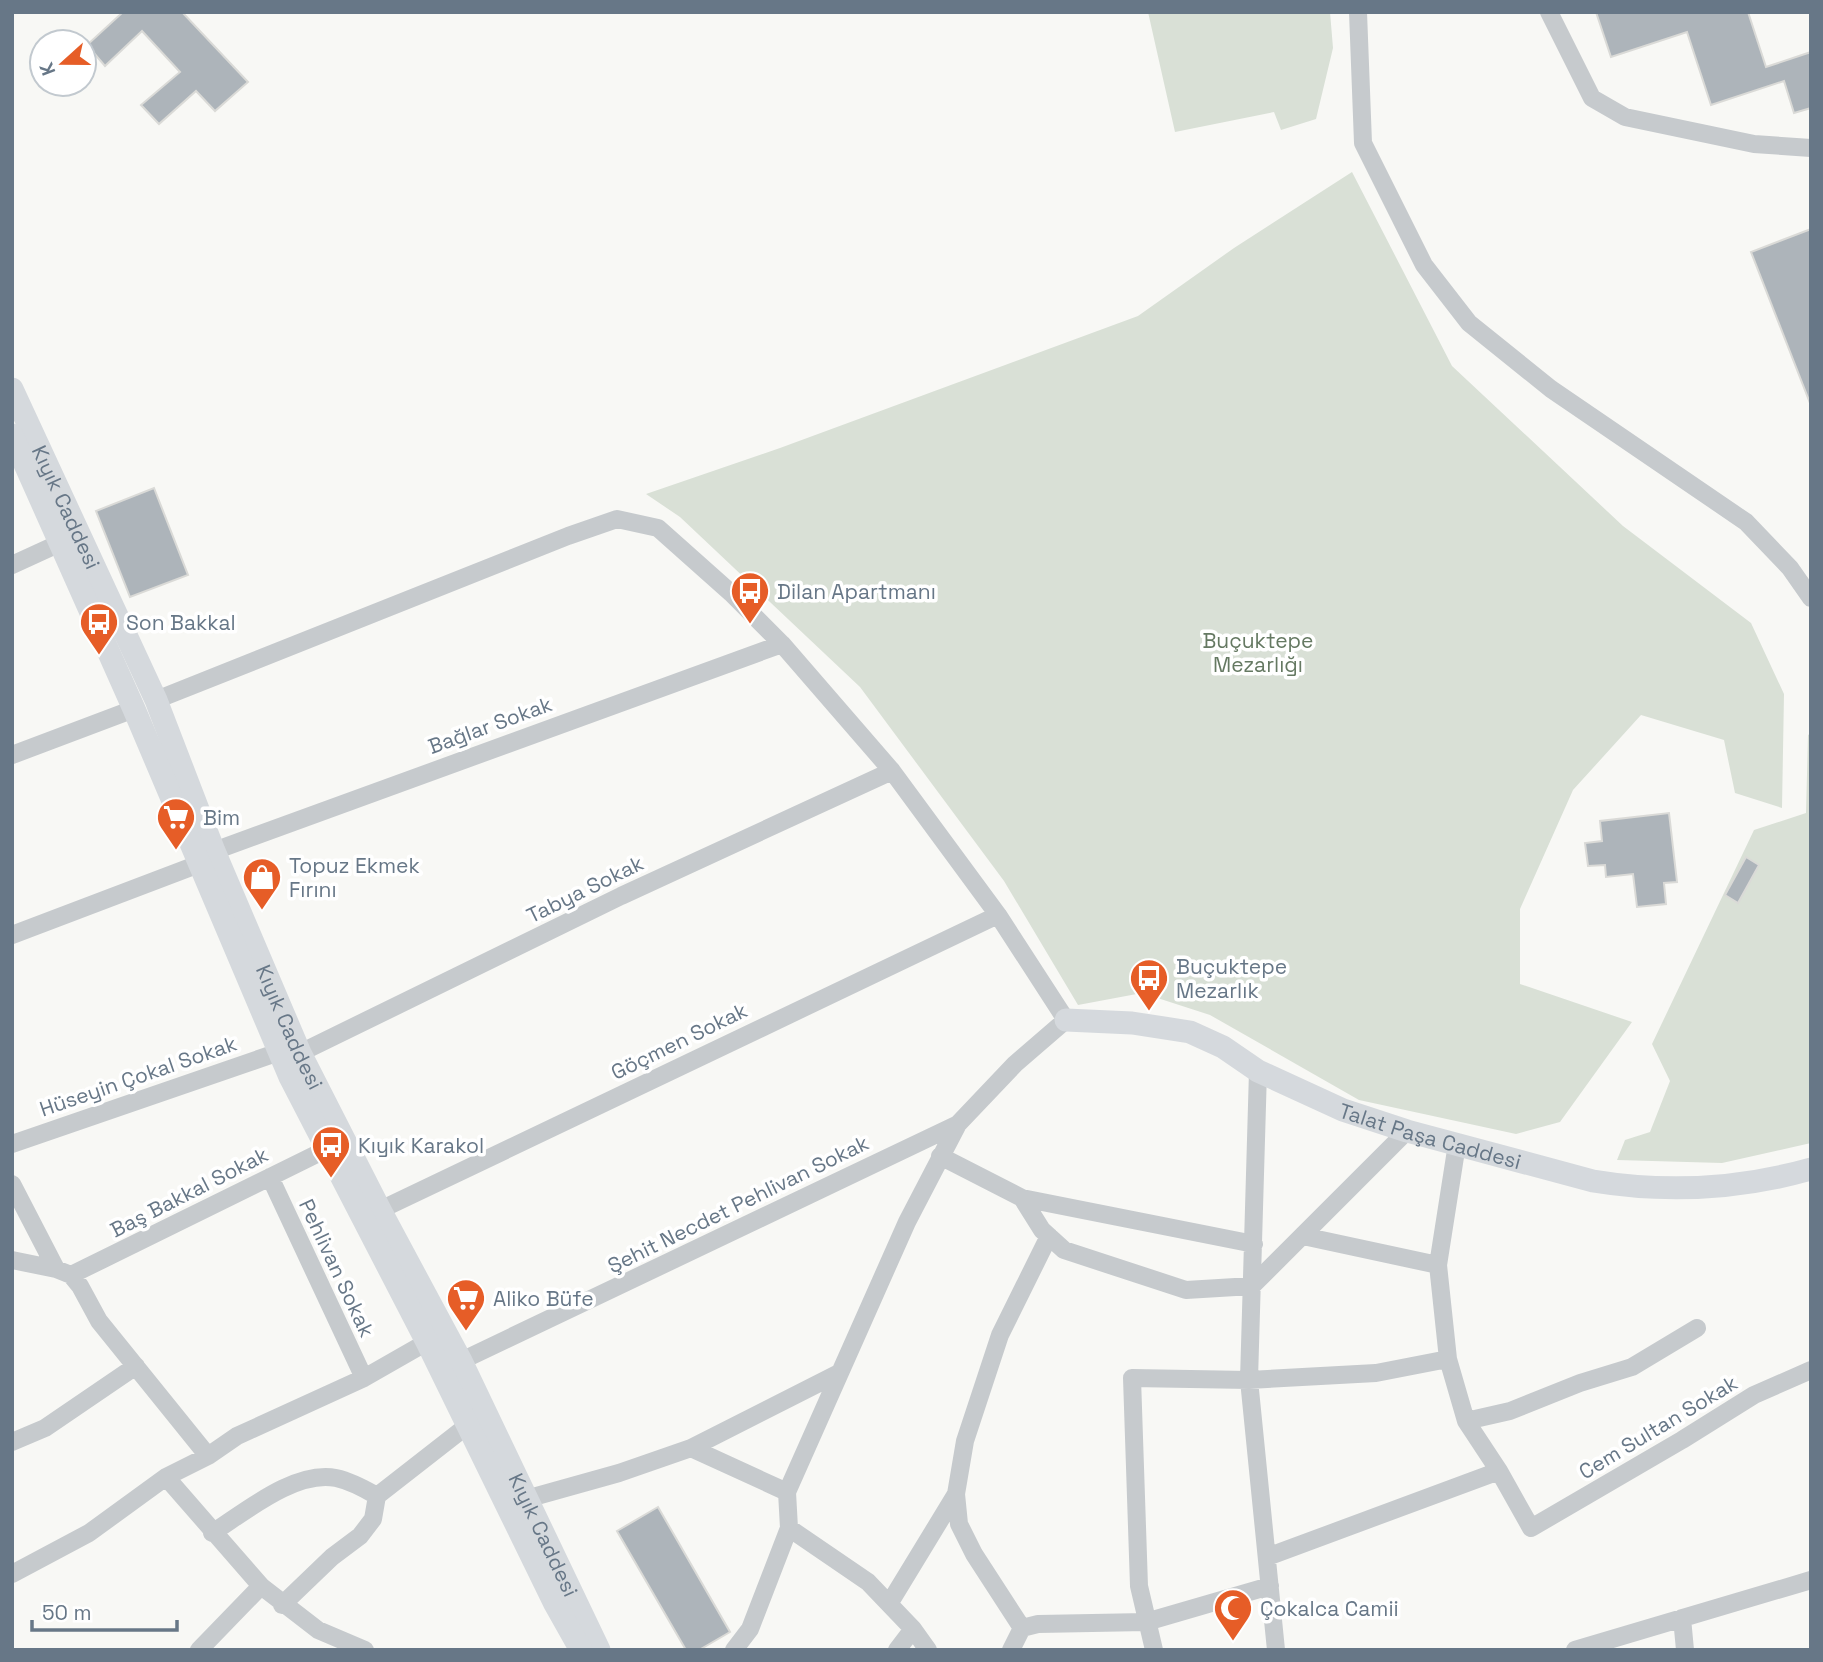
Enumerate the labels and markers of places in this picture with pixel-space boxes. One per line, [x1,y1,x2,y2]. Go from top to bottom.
bus stop icon: Dilan Apartmanı [729,570,771,625]
place label: Dilan Apartmanı [777,578,936,605]
bus stop icon: Son Bakkal [78,601,120,656]
place label: Son Bakkal [126,609,236,636]
supermarket icon: Bim [155,796,197,851]
place label: Bim [203,804,240,831]
place label: Topuz Ekmek Fırını [289,852,420,903]
shop icon: Topuz Ekmek Fırını [241,856,283,911]
place label: Buçuktepe Mezarlık [1176,953,1287,1004]
bus stop icon: Buçuktepe Mezarlık [1128,957,1170,1012]
bus stop icon: Kıyık Karakol [310,1124,352,1179]
place label: Kıyık Karakol [358,1132,484,1159]
supermarket icon: Aliko Büfe [445,1277,487,1332]
place label: Aliko Büfe [493,1285,594,1312]
mosque icon: Çokalca Camii [1212,1587,1254,1642]
place label: Çokalca Camii [1260,1595,1399,1622]

